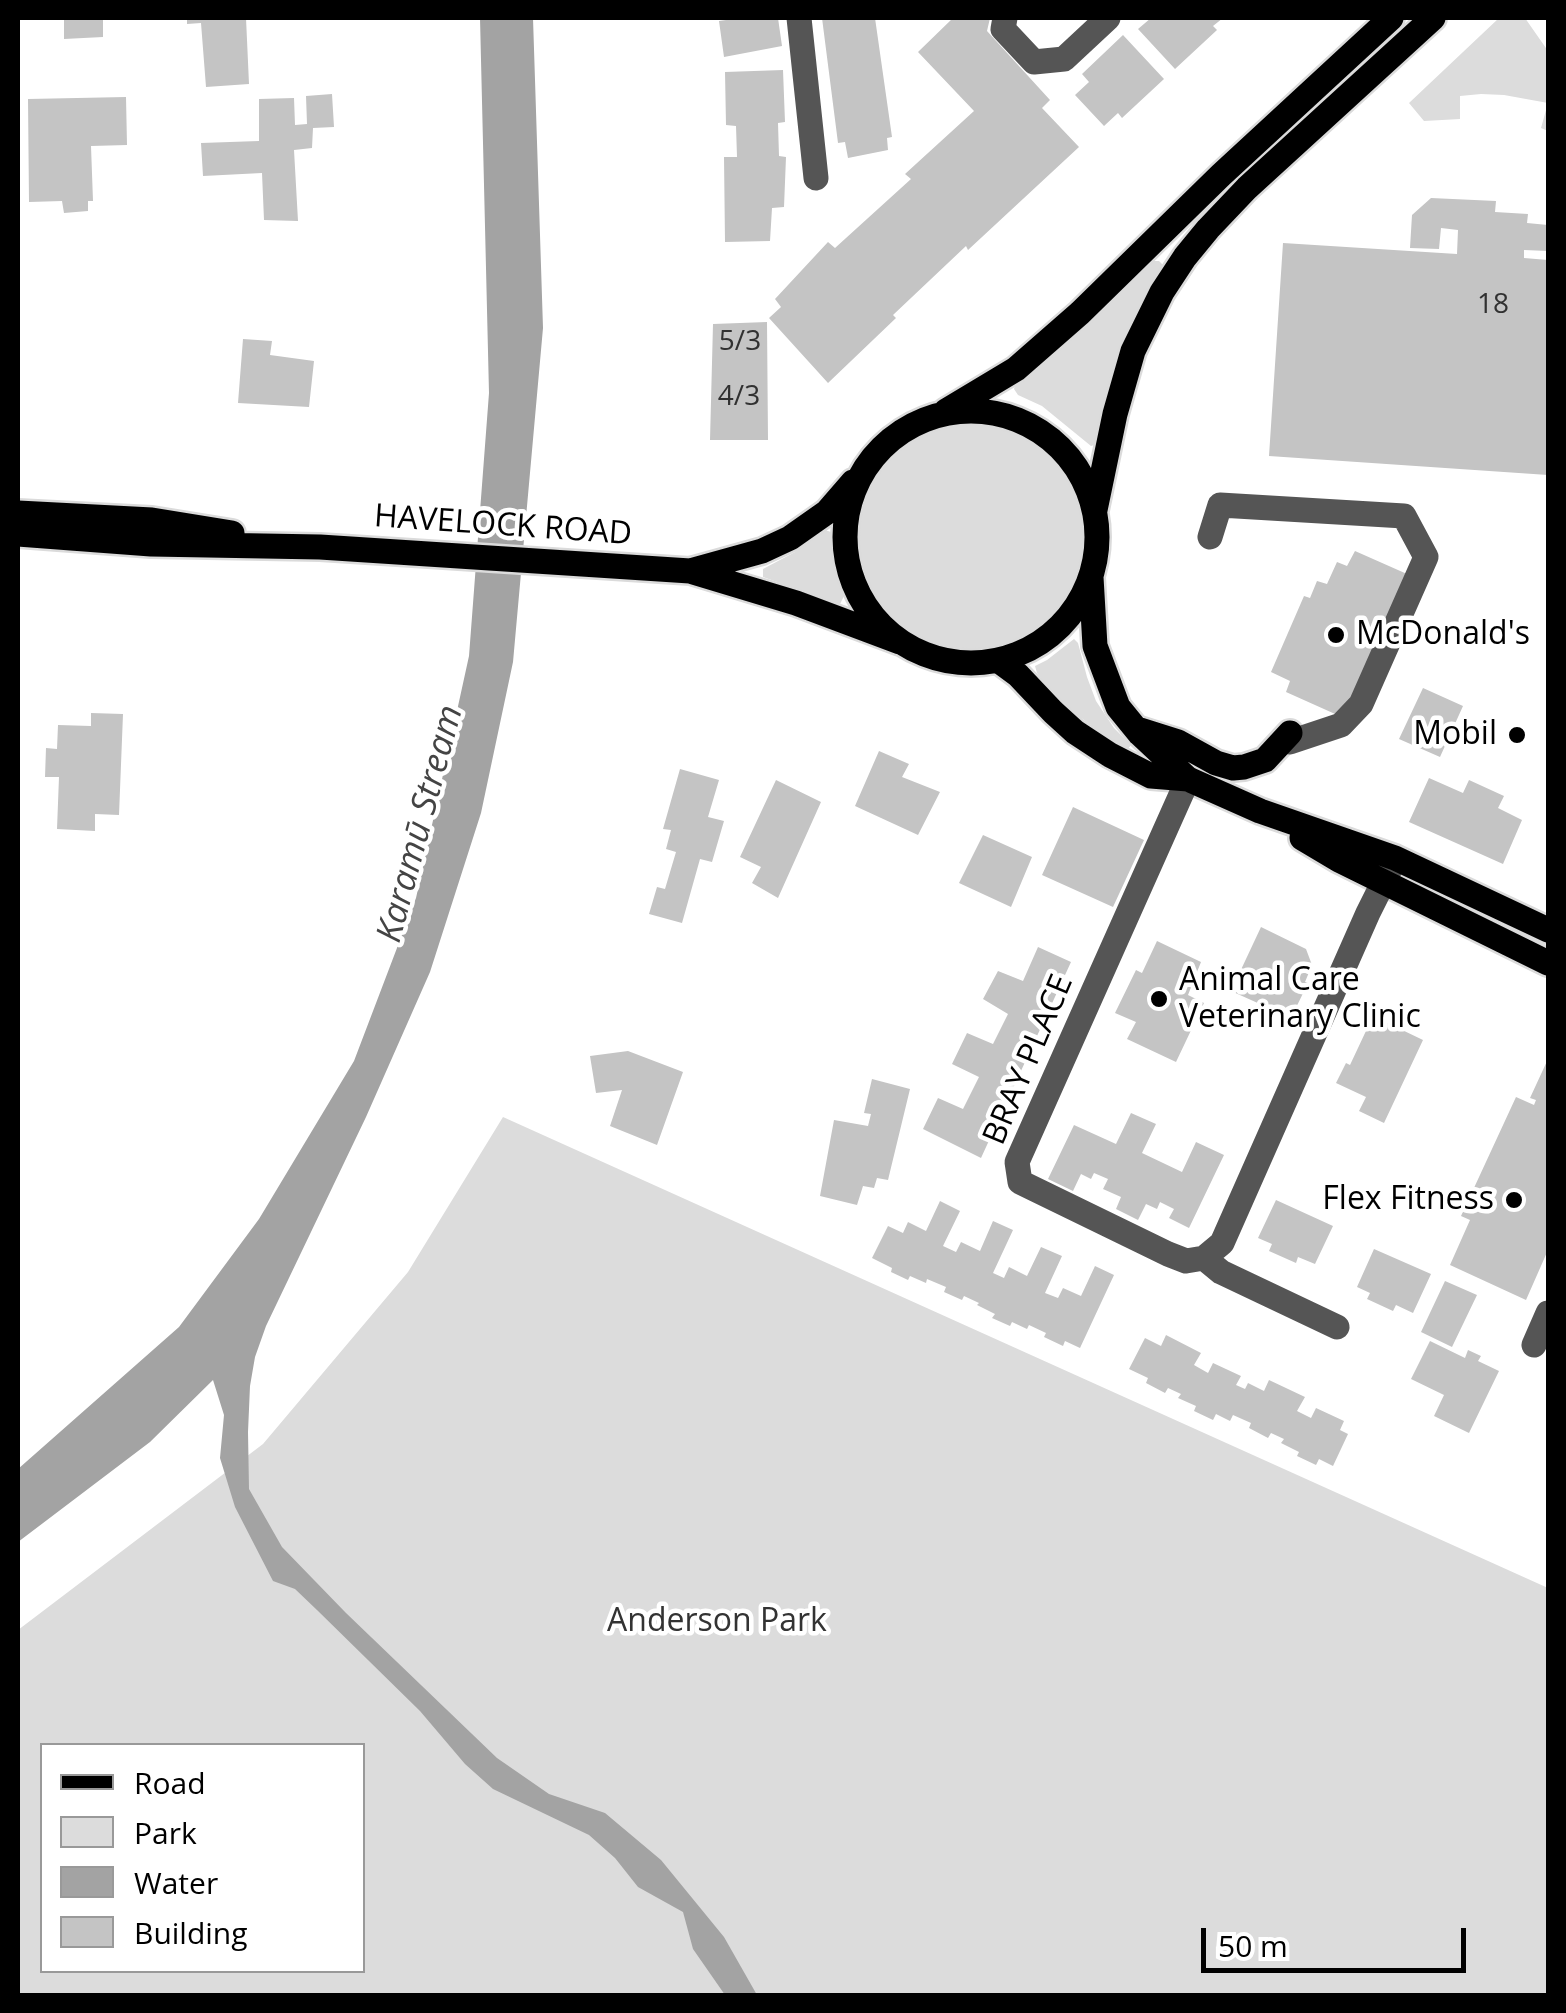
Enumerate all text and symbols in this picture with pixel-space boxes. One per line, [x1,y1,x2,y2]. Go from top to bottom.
house number: 18 [1477,288,1509,322]
house number: 5/3 [719,325,761,359]
house number: 4/3 [718,380,760,414]
street label: HAVELOCK ROAD [373,498,633,554]
place label: McDonald's [1356,616,1530,654]
marker: McDonald's [1325,624,1347,646]
water label: Karamū Stream [369,701,473,947]
place label: Mobil [1413,716,1497,754]
marker: Mobil [1506,724,1528,746]
place label: Animal Care Veterinary Clinic [1179,962,1421,1037]
street label: BRAY PLACE [976,969,1082,1151]
marker: Animal Care Veterinary Clinic [1148,988,1170,1010]
place label: Flex Fitness [1322,1181,1494,1219]
marker: Flex Fitness [1503,1189,1525,1211]
park label: Anderson Park [607,1603,827,1641]
legend [40,1743,365,1973]
text: Road [134,1762,206,1803]
text: Park [134,1812,197,1853]
text: Water [134,1862,218,1903]
scale bar [1206,1908,1471,1970]
text: Building [134,1912,248,1953]
text: 50 m [1218,1925,1288,1966]

